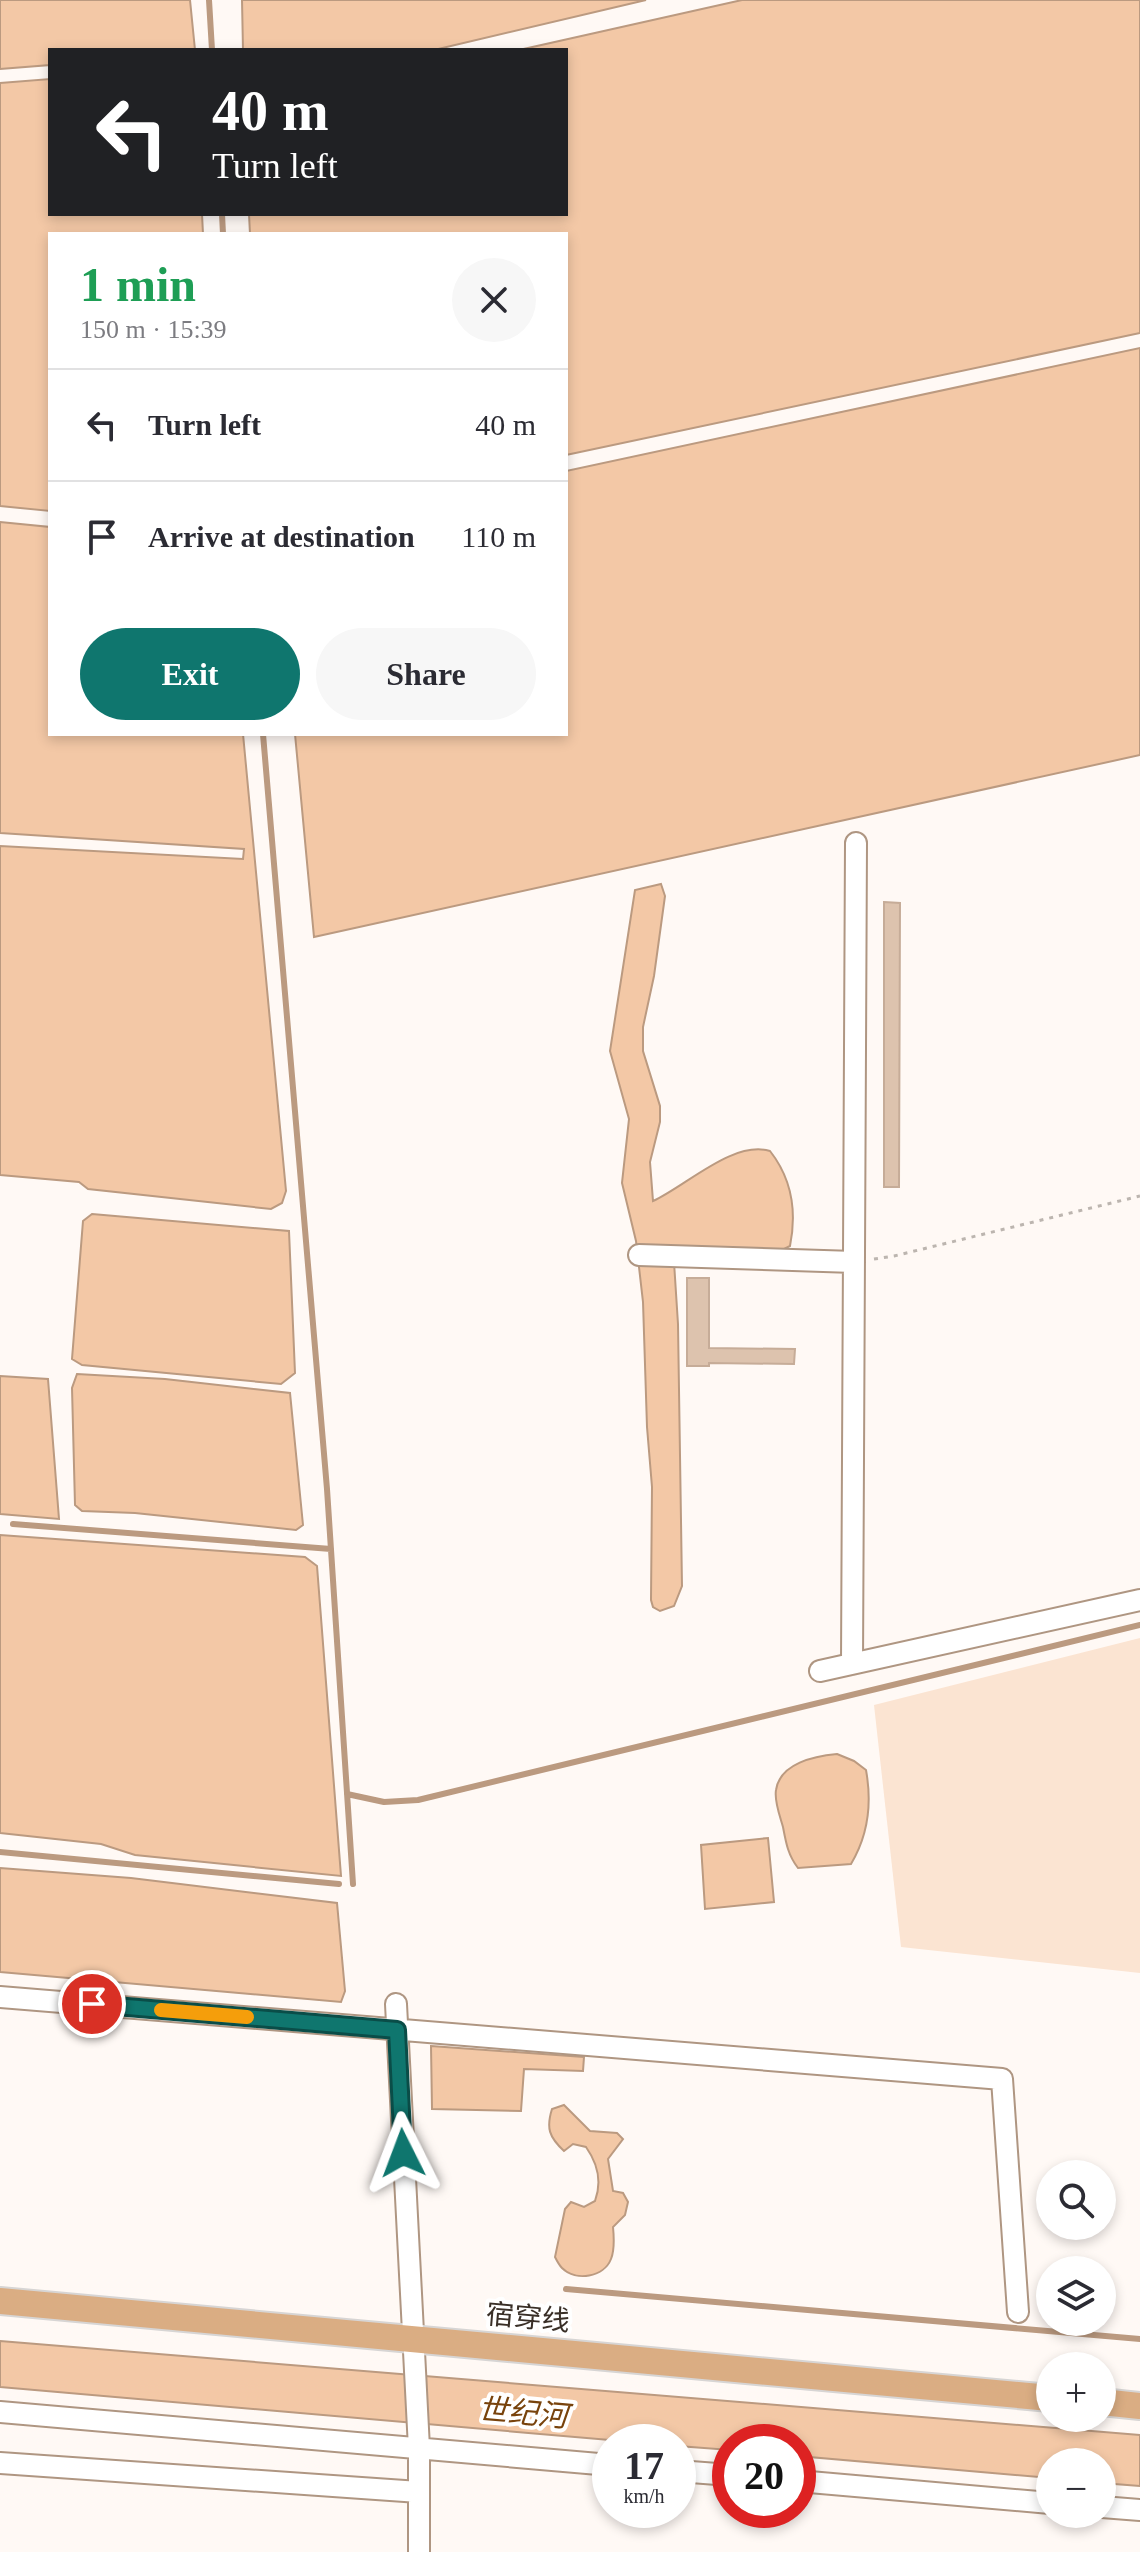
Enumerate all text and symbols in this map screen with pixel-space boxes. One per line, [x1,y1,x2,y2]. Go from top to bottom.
icon: left [80,80,184,184]
text: 40 m [212,80,329,142]
text: Turn left [212,146,338,186]
text: 1 min [80,258,196,311]
button: close [452,258,536,342]
text: 150 m · 15:39 [80,315,227,344]
icon: left [80,403,124,447]
text: Turn left [148,408,261,441]
text: 40 m [475,408,536,441]
icon: arrive [80,515,124,559]
text: Arrive at destination [148,520,415,553]
text: 110 m [461,520,536,553]
button: Exit [80,628,300,720]
button: Share [316,628,536,720]
pin [58,1970,126,2038]
icon: arrive [70,1982,114,2026]
position arrow [361,2111,445,2195]
map controls [1036,2160,1116,2528]
button: search [1036,2160,1116,2240]
button: layers [1036,2256,1116,2336]
street label: 宿穿线 [485,2298,571,2337]
button: + [1036,2352,1116,2432]
water label: 世纪河 [477,2392,574,2433]
speed limit sign: 20 [712,2424,816,2528]
text: 17 [624,2443,664,2488]
button: − [1036,2448,1116,2528]
text: km/h [623,2485,665,2507]

